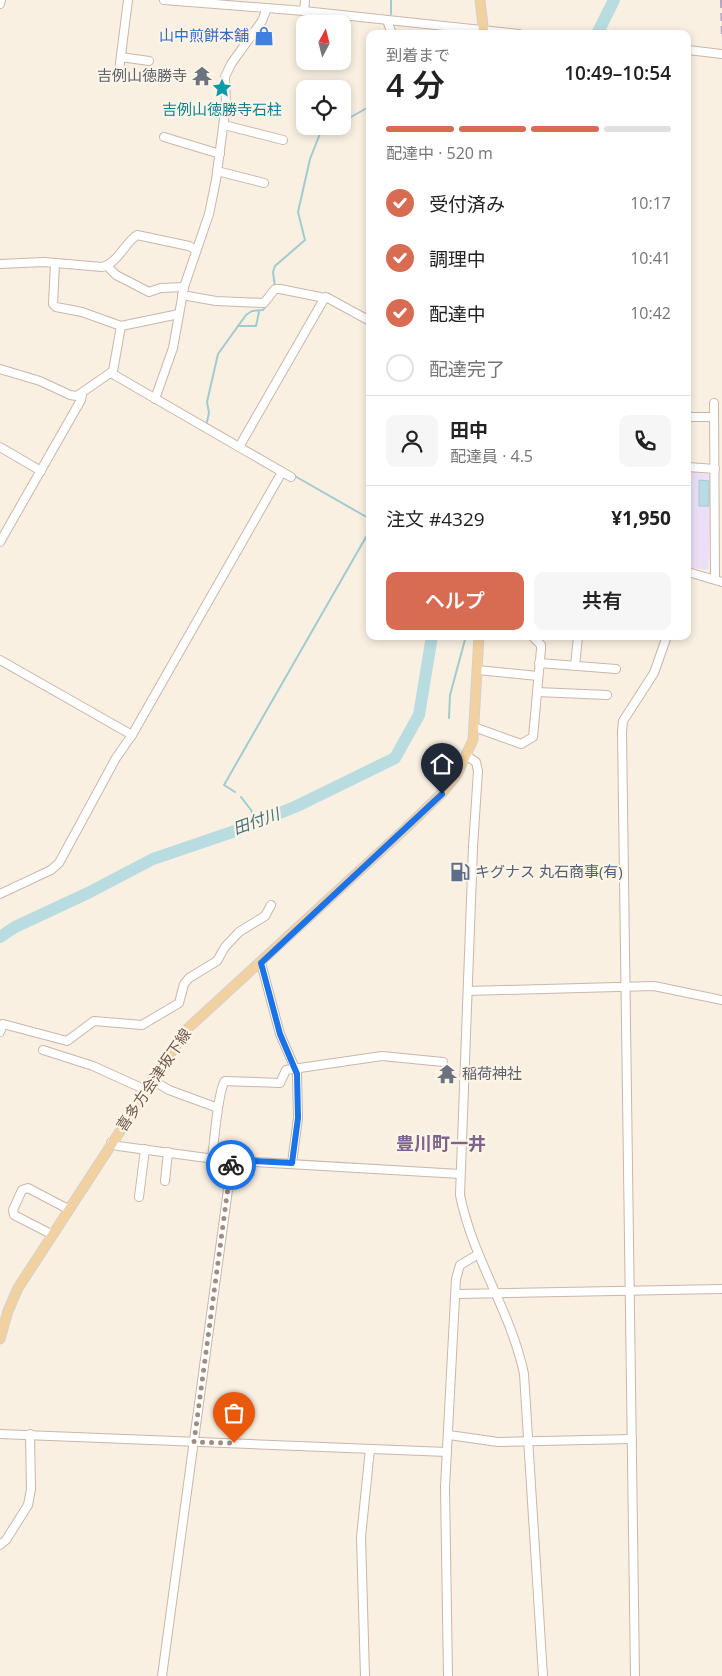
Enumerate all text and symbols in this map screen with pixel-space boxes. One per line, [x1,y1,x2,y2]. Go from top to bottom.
north arrow [296,15,351,70]
map controls [296,15,351,135]
place label: 山中煎餅本舗 [159,25,249,45]
shop icon: 山中煎餅本舗 [253,25,275,47]
text: 到着まで [386,44,450,66]
text: 10:49–10:54 [564,60,671,86]
text: 4 分 [386,63,445,106]
place label: 吉例山徳勝寺 [97,65,187,85]
temple icon: 吉例山徳勝寺 [191,65,213,87]
place icon: 吉例山徳勝寺石柱 [211,77,233,99]
button: locate [296,80,351,135]
place label: 吉例山徳勝寺石柱 [162,99,282,119]
text: 配達中 · 520 m [386,142,493,164]
icon: check [386,189,414,217]
text: 受付済み [429,191,505,217]
text: 10:17 [630,192,671,214]
icon: check [386,244,414,272]
text: 調理中 [429,246,486,272]
text: 10:41 [630,247,671,269]
icon: check [386,299,414,327]
text: 配達中 [429,301,486,327]
text: 10:42 [630,302,671,324]
text: 配達完了 [429,356,505,382]
button: person [386,415,438,467]
button: phone [619,415,671,467]
text: 田中 [450,417,488,443]
text: 配達員 · 4.5 [450,445,533,467]
text: ¥1,950 [611,505,671,531]
text: 注文 #4329 [386,506,485,532]
button: ヘルプ [386,572,524,630]
button: 共有 [534,572,671,630]
pin [421,743,463,794]
icon: home [428,750,456,778]
water label: 田付川 [230,802,284,840]
fuel station icon: キグナス 丸石商事(有) [449,861,471,883]
place label: キグナス 丸石商事(有) [475,861,623,881]
street label: 喜多方会津坂下線 [111,1024,195,1135]
temple icon: 稲荷神社 [436,1063,458,1085]
place label: 稲荷神社 [462,1063,522,1083]
district label: 豊川町一井 [396,1131,486,1155]
courier [206,1140,256,1190]
icon: bike [217,1151,245,1179]
pin [213,1392,255,1443]
icon: bag [220,1399,248,1427]

